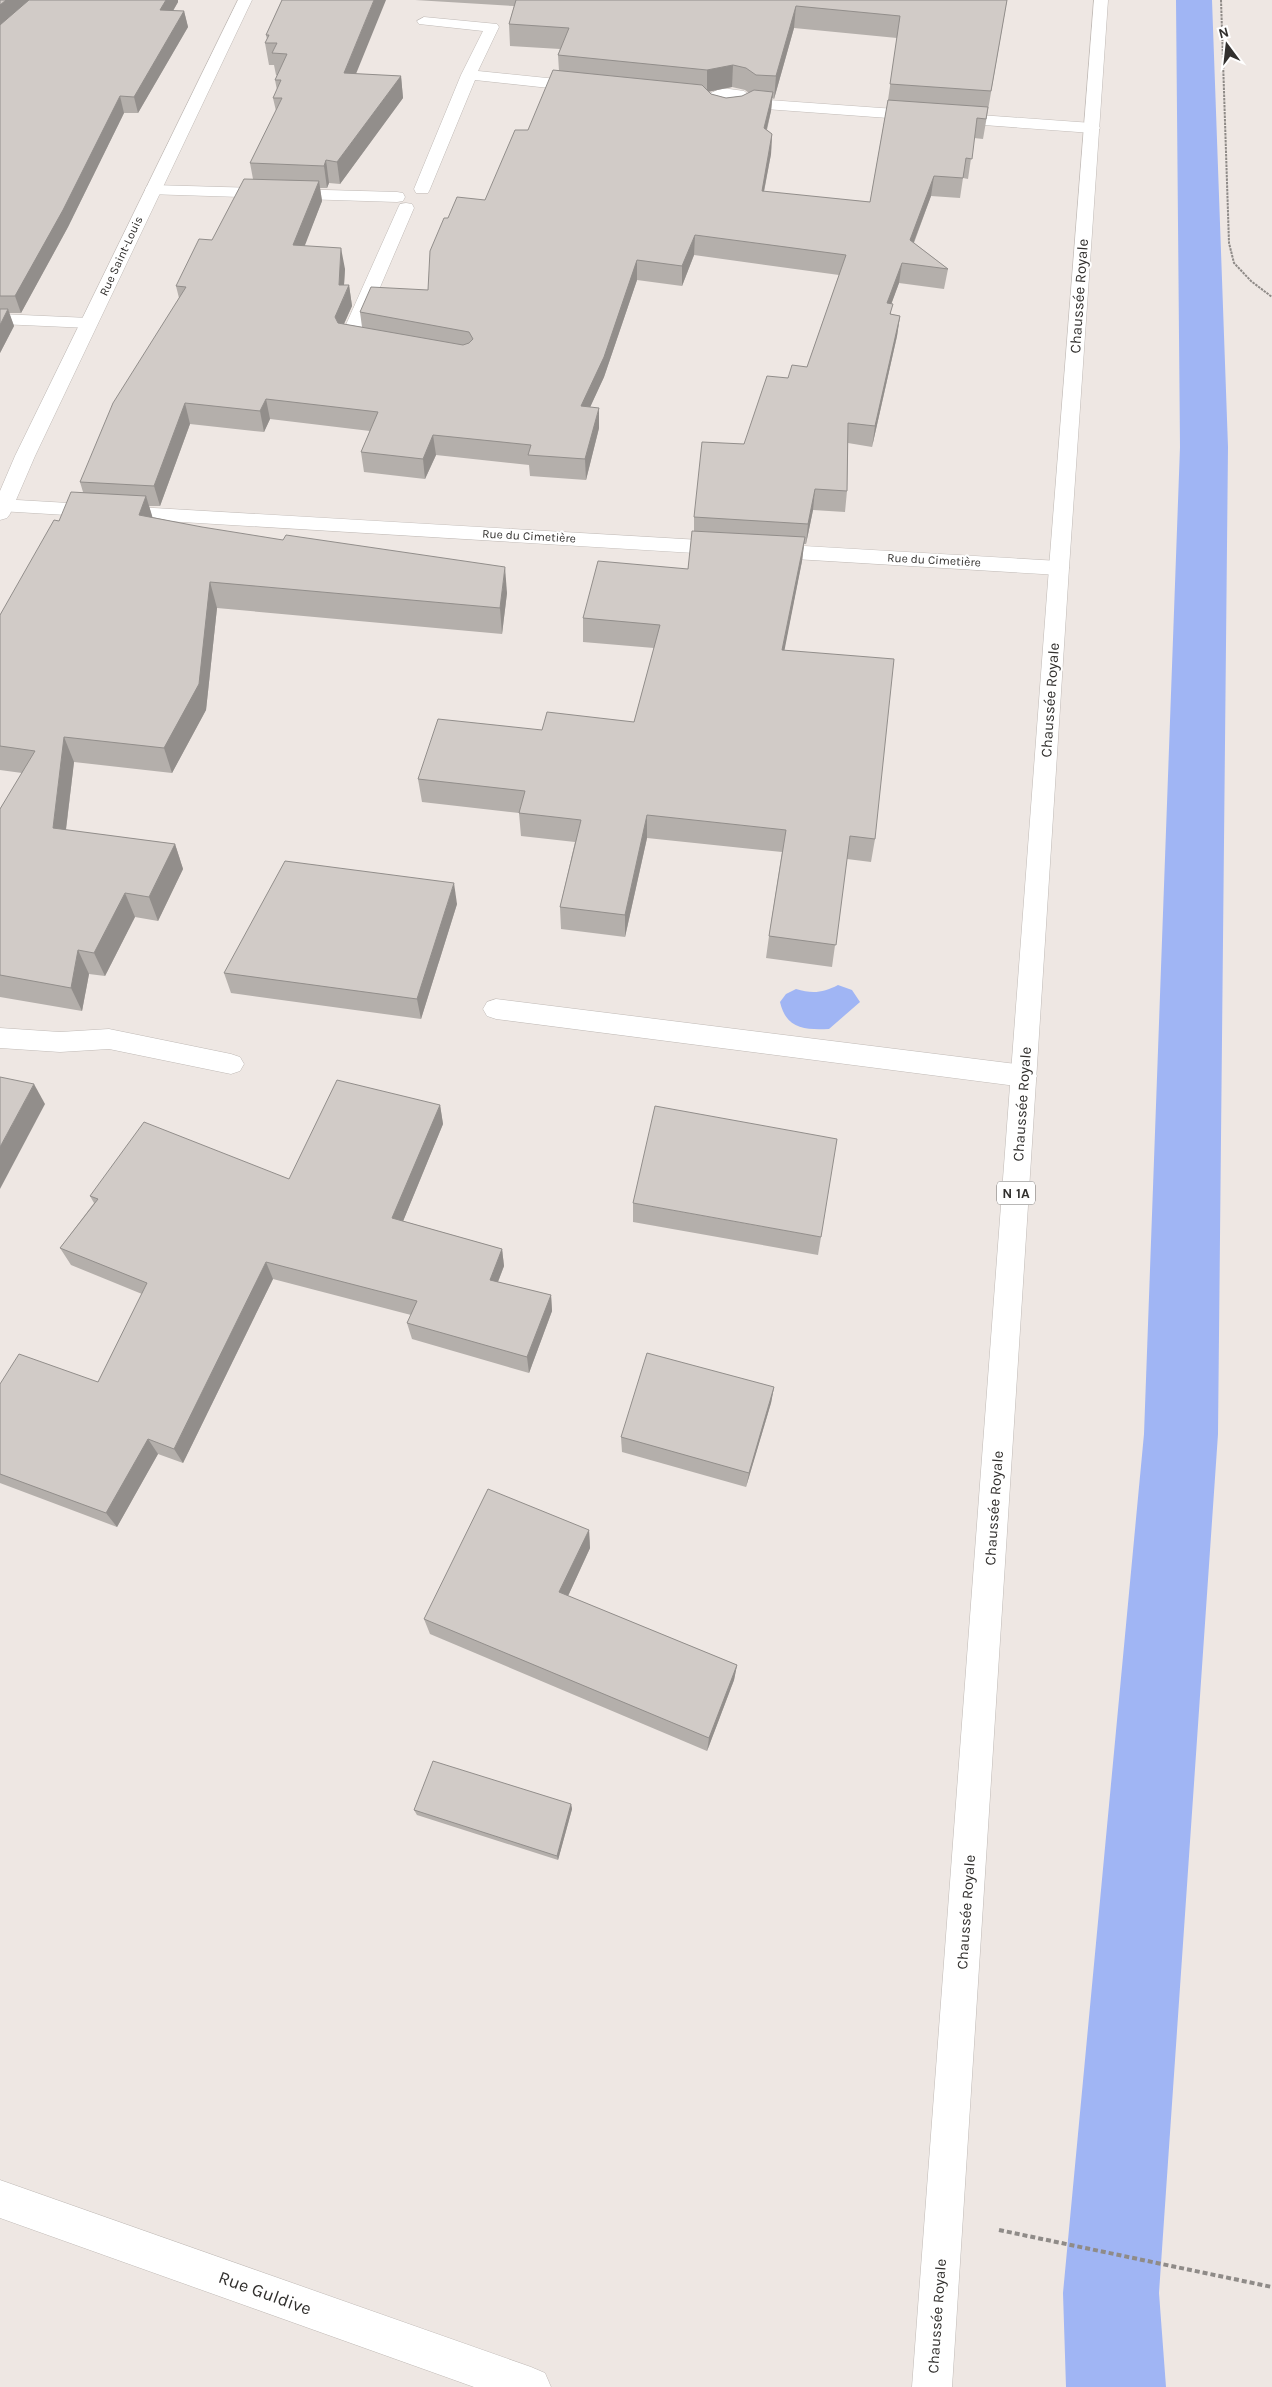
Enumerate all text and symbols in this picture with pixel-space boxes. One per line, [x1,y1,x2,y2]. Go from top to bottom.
north arrow [1202,20,1252,70]
text: N [1217,23,1231,42]
street label: Rue Saint-Louis [96,214,146,298]
street label: Chaussée Royale [1066,238,1092,354]
street label: Rue du Cimetière [482,527,576,545]
street label: Rue du Cimetière [887,551,981,569]
street label: Chaussée Royale [1037,642,1063,758]
street label: Chaussée Royale [1009,1046,1035,1162]
road number: N 1A [997,1182,1035,1204]
street label: Chaussée Royale [981,1450,1007,1566]
street label: Chaussée Royale [953,1854,979,1970]
street label: Chaussée Royale [924,2258,950,2374]
street label: Rue Guldive [216,2266,314,2320]

